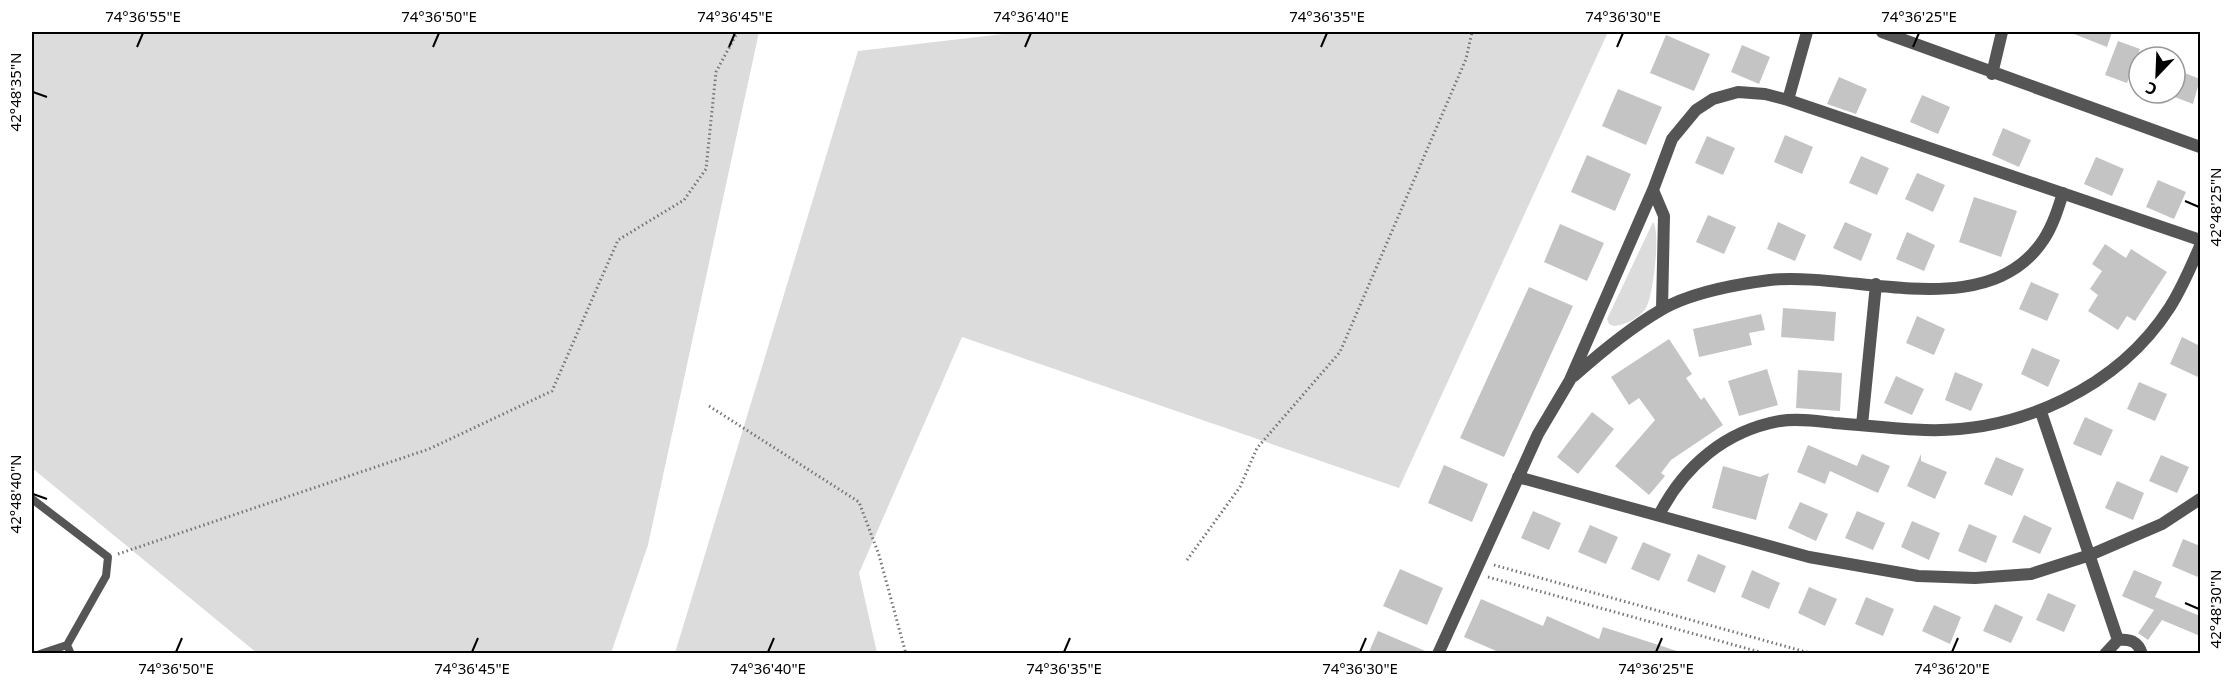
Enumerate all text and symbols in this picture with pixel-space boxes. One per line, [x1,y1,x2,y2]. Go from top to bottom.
text: 74°36'55"E [105,6,181,26]
text: 74°36'50"E [401,6,477,26]
text: 74°36'45"E [697,6,773,26]
text: 74°36'40"E [993,6,1069,26]
text: 74°36'35"E [1289,6,1365,26]
text: 74°36'30"E [1585,6,1661,26]
text: 74°36'25"E [1881,6,1957,26]
north arrow [2127,45,2187,105]
text: 42°48'35"N [5,53,25,131]
text: С [2142,77,2160,101]
text: 42°48'25"N [2205,168,2225,246]
text: 42°48'40"N [5,455,25,533]
text: 42°48'30"N [2205,570,2225,648]
text: 74°36'50"E [138,658,214,678]
text: 74°36'45"E [434,658,510,678]
text: 74°36'40"E [730,658,806,678]
text: 74°36'35"E [1026,658,1102,678]
text: 74°36'30"E [1322,658,1398,678]
text: 74°36'25"E [1618,658,1694,678]
text: 74°36'20"E [1914,658,1990,678]

